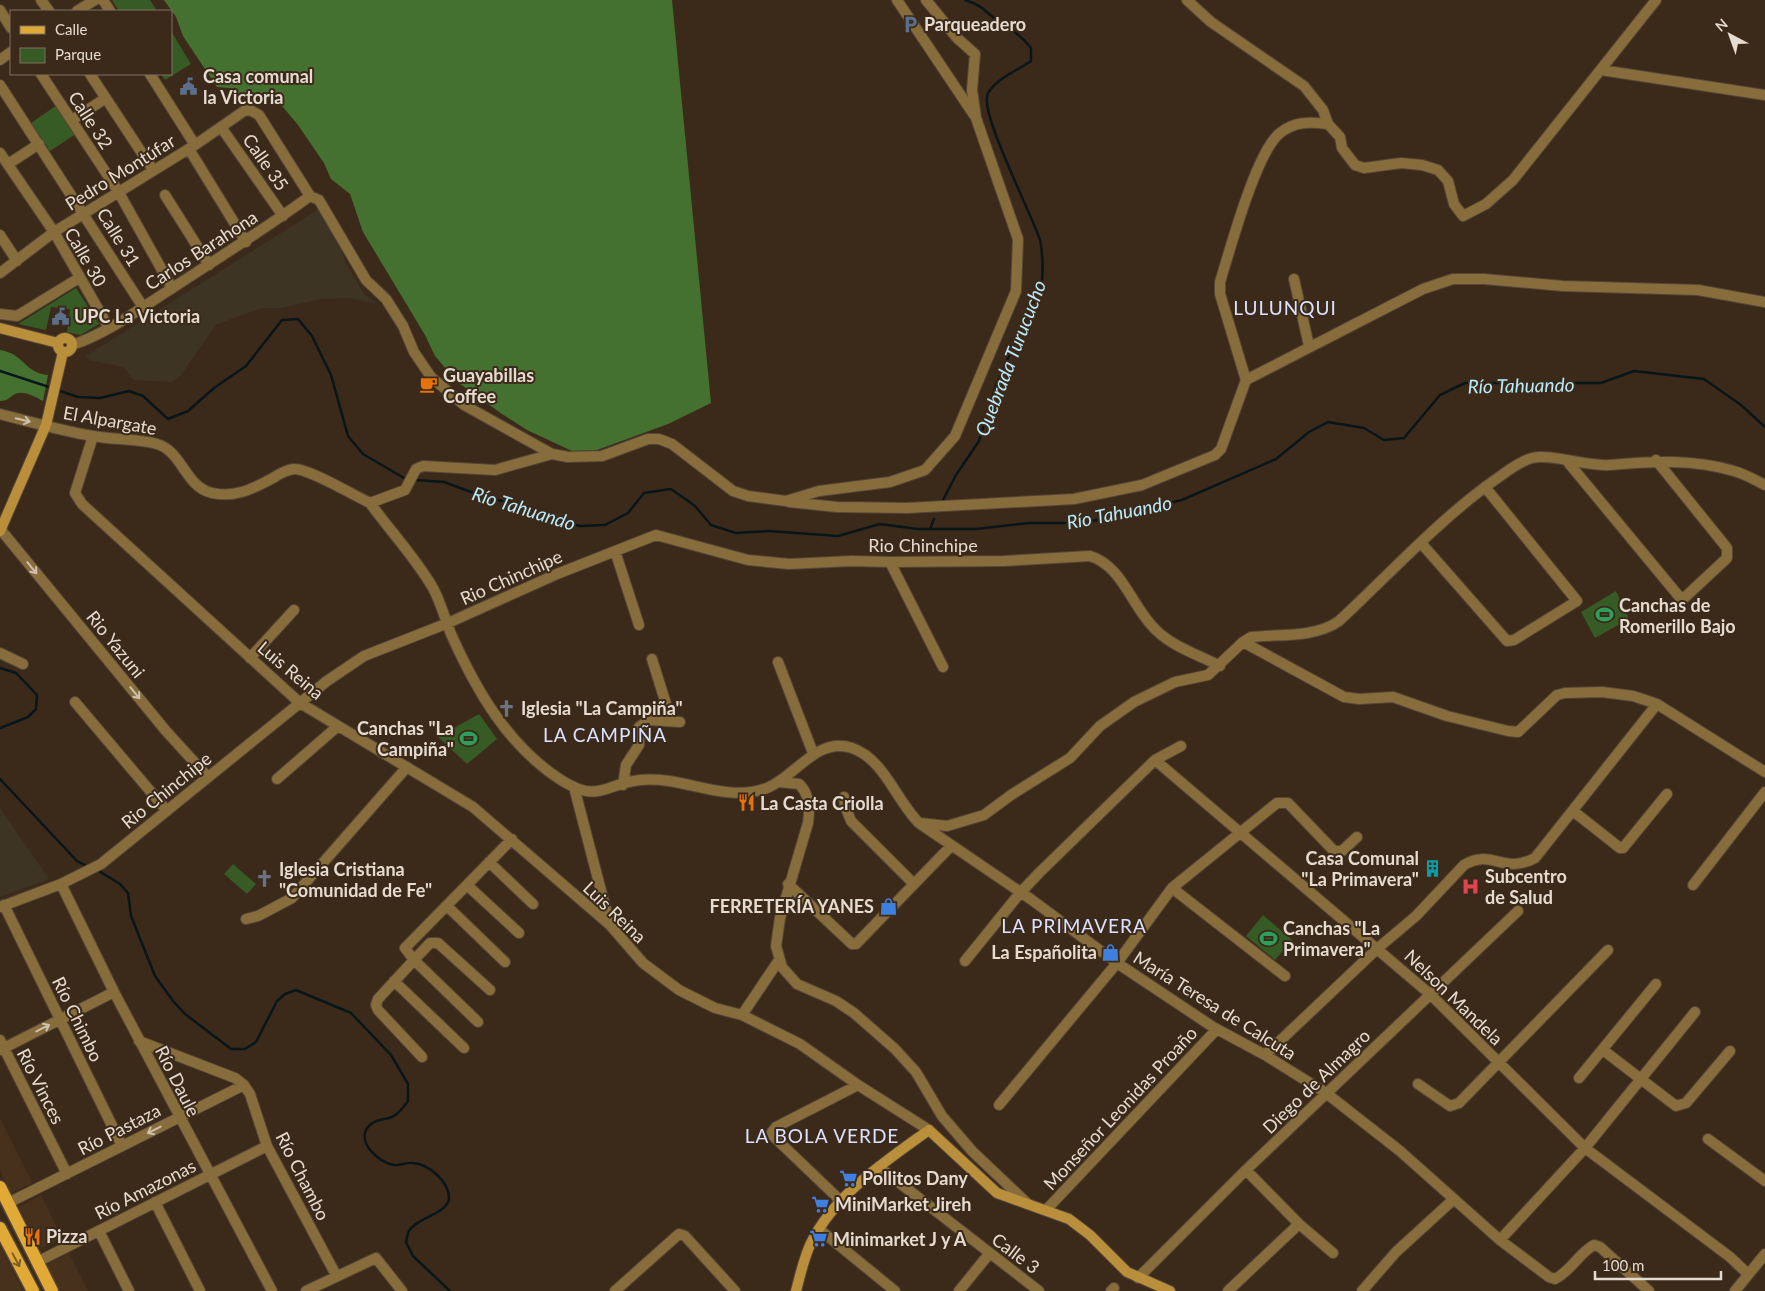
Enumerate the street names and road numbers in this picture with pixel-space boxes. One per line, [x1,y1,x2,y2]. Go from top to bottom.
street label: Calle 32 [64,87,118,153]
street label: Pedro Montúfar [61,129,180,215]
street label: Calle 35 [239,129,293,195]
street label: Calle 31 [93,204,145,270]
street label: Carlos Barahona [141,206,261,294]
street label: Calle 30 [60,224,112,290]
street label: El Alpargate [62,401,158,439]
street label: Rio Chinchipe [868,534,978,556]
street label: Rio Chinchipe [457,545,565,609]
street label: Rio Yazuni [82,606,150,682]
street label: Luis Reina [254,636,328,704]
street label: Rio Chinchipe [117,747,215,833]
street label: Luis Reina [579,877,651,947]
street label: Nelson Mandela [1400,945,1508,1049]
street label: María Teresa de Calcuta [1130,946,1300,1064]
street label: Río Chimbo [48,973,108,1065]
street label: Monseñor Leonidas Proaño [1039,1022,1201,1194]
street label: Diego de Almagro [1258,1024,1374,1138]
street label: Río Daule [151,1042,205,1120]
street label: Río Vinces [13,1045,69,1128]
street label: Río Pastaza [74,1099,164,1159]
street label: Río Chambo [271,1128,335,1224]
street label: Río Amazonas [91,1154,199,1224]
street label: Calle 3 [988,1228,1044,1278]

